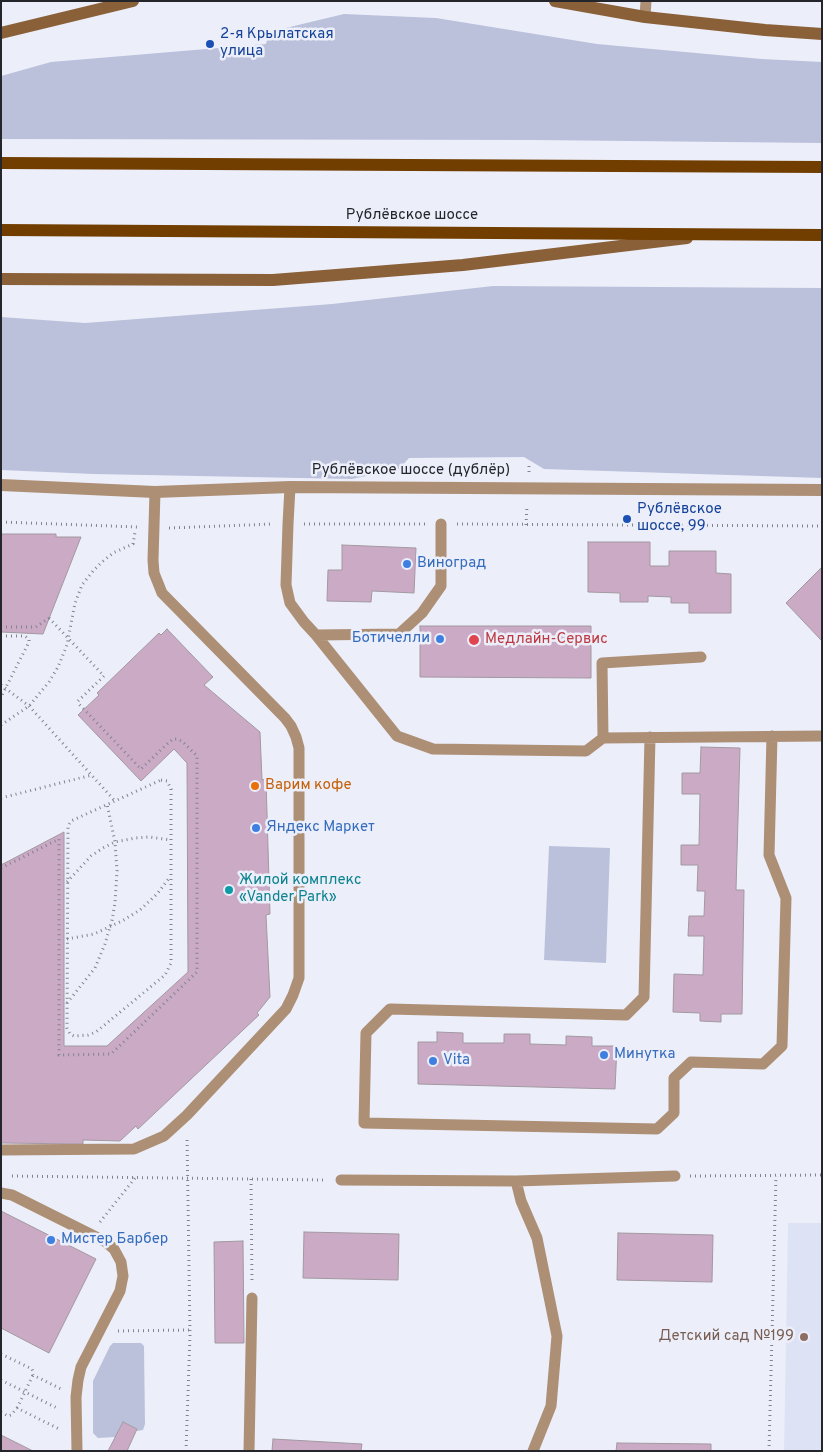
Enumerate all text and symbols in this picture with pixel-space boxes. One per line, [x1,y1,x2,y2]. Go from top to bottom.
place label: 2-я Крылатская улица [220,26,334,61]
marker: 2-я Крылатская улица [204,38,216,50]
street label: Рублёвское шоссе [346,207,478,225]
street label: Рублёвское шоссе (дублёр) [312,462,510,480]
place label: Рублёвское шоссе, 99 [637,501,722,536]
marker: Рублёвское шоссе, 99 [621,513,633,525]
place label: Виноград [417,555,486,573]
marker: Виноград [401,558,413,570]
place label: Ботичелли [352,630,430,648]
place label: Медлайн-Сервис [485,631,608,649]
marker: Ботичелли [434,633,446,645]
marker: Медлайн-Сервис [467,633,481,647]
place label: Варим кофе [265,777,352,795]
marker: Варим кофе [249,780,261,792]
place label: Яндекс Маркет [266,819,375,837]
marker: Яндекс Маркет [250,822,262,834]
place label: Жилой комплекс «Vander Park» [239,872,361,907]
marker: Жилой комплекс «Vander Park» [223,884,235,896]
place label: Минутка [614,1046,675,1064]
marker: Минутка [598,1049,610,1061]
place label: Vita [443,1052,470,1070]
marker: Vita [427,1055,439,1067]
place label: Мистер Барбер [61,1231,168,1249]
marker: Мистер Барбер [45,1234,57,1246]
place label: Детский сад №199 [659,1328,794,1346]
marker: Детский сад №199 [798,1331,810,1343]

